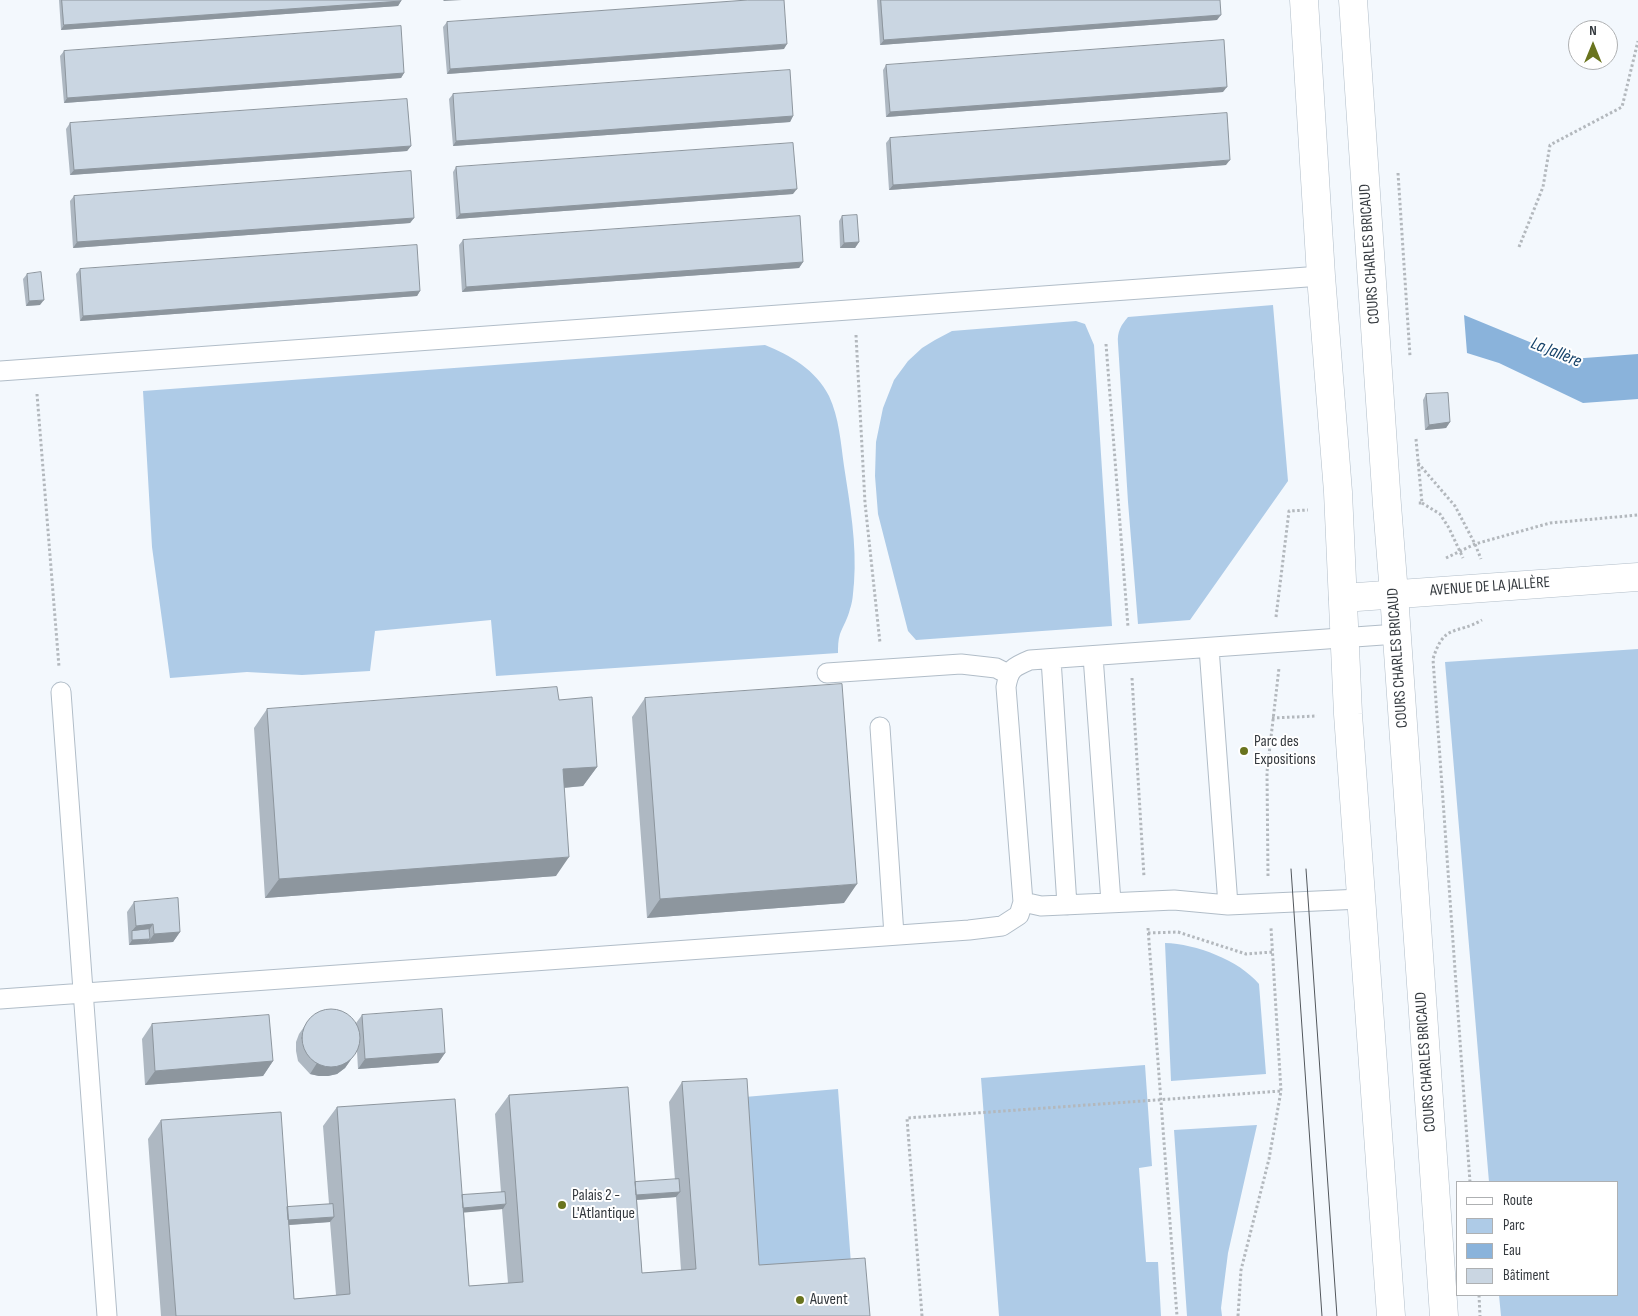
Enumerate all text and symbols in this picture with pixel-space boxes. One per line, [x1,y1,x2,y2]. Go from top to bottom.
north arrow [1568,20,1618,70]
text: N [1589,22,1597,39]
street label: COURS CHARLES BRICAUD [1356,183,1384,325]
water label: La Jallère [1528,333,1584,373]
street label: AVENUE DE LA JALLÈRE [1429,573,1551,601]
street label: COURS CHARLES BRICAUD [1384,587,1412,729]
place label: Parc des Expositions [1254,732,1316,770]
marker: Parc des Expositions [1238,745,1250,757]
street label: COURS CHARLES BRICAUD [1412,991,1440,1133]
legend [1456,1181,1618,1296]
place label: Palais 2 - L'Atlantique [572,1186,635,1224]
text: Route [1503,1191,1533,1210]
marker: Palais 2 - L'Atlantique [556,1199,568,1211]
text: Parc [1503,1216,1525,1235]
text: Eau [1503,1241,1521,1260]
text: Bâtiment [1503,1266,1550,1285]
place label: Auvent [810,1290,848,1310]
marker: Auvent [794,1294,806,1306]

